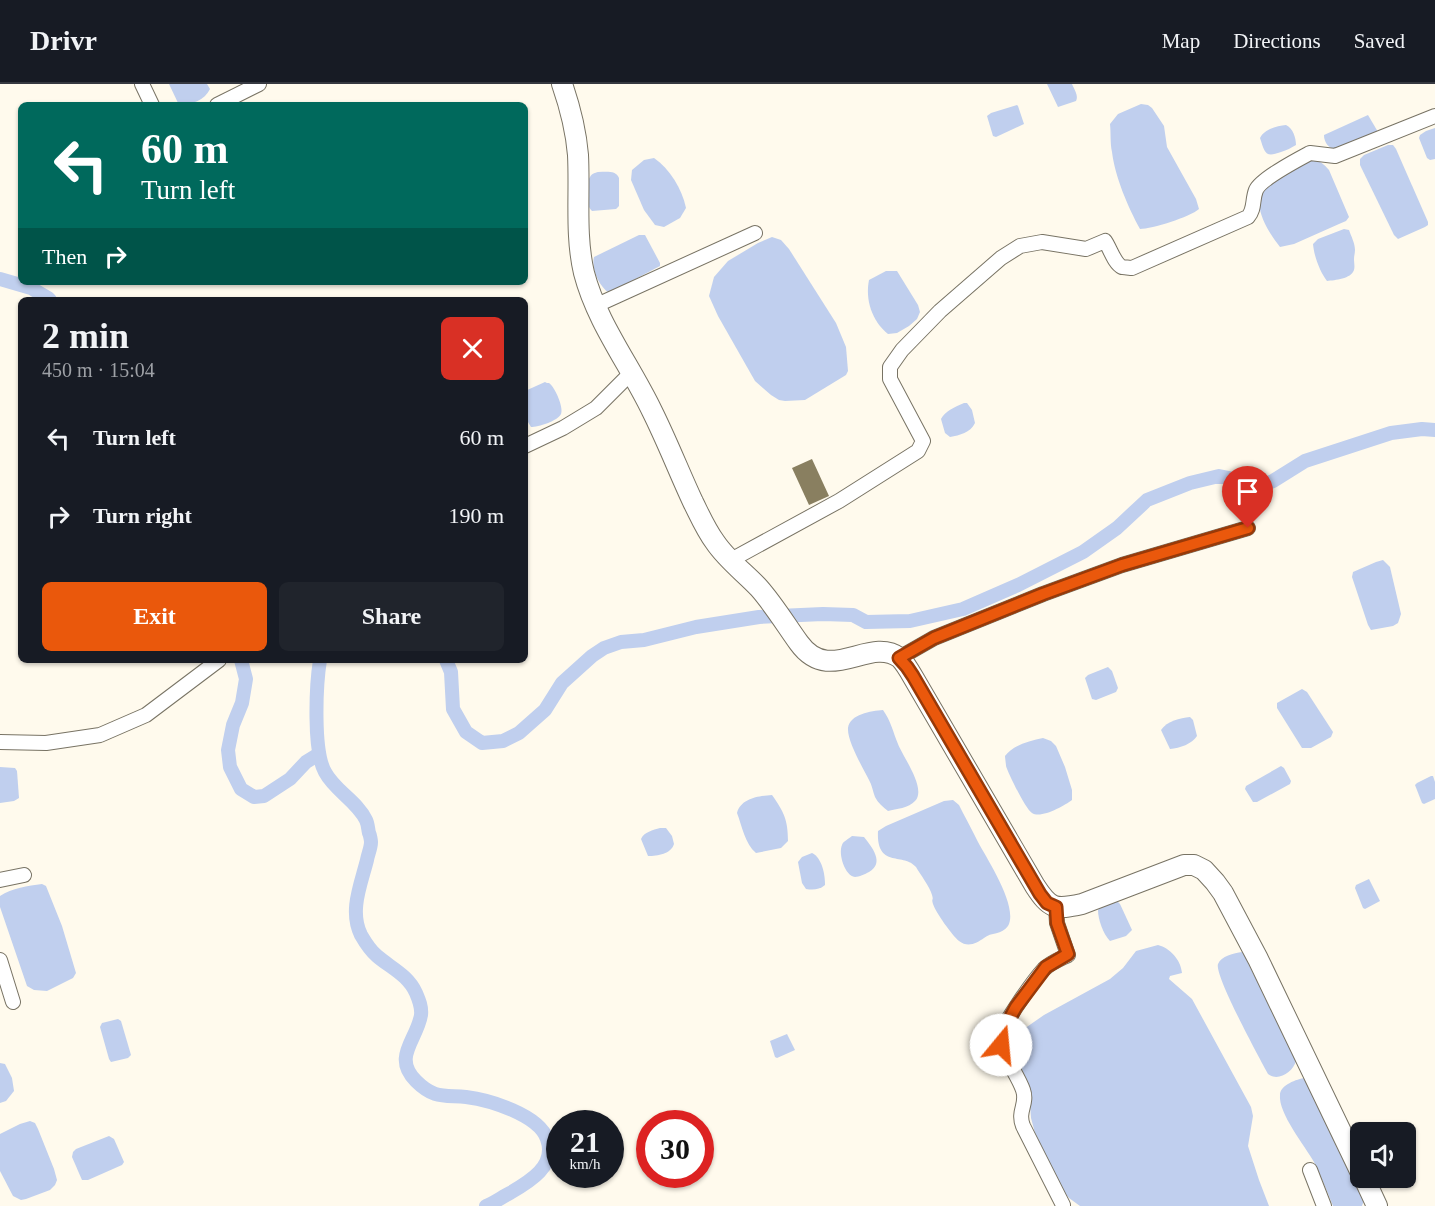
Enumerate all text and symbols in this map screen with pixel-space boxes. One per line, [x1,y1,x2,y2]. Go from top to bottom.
text: Drivr [30,25,97,56]
text: Map [1162,29,1200,53]
text: Directions [1233,29,1321,53]
text: Saved [1354,29,1405,53]
icon: left [42,126,120,204]
text: 60 m [141,126,229,172]
text: Turn left [141,175,235,205]
icon: right [99,240,132,273]
text: Then [42,244,87,269]
text: 2 min [42,316,129,356]
button: close [441,317,504,380]
text: 450 m · 15:04 [42,359,155,381]
icon: left [42,422,75,455]
text: Turn left [93,425,176,450]
text: 60 m [459,425,504,450]
pin [1222,466,1273,528]
icon: arrive [1231,475,1264,508]
icon: right [42,500,75,533]
text: Turn right [93,503,192,528]
text: 190 m [448,503,504,528]
button: Exit [42,582,267,651]
button: Share [279,582,504,651]
position arrow [969,1013,1033,1077]
speed limit sign: 30 [636,1110,714,1188]
map controls [1350,1122,1416,1188]
button: sound [1350,1122,1416,1188]
text: 21 [570,1125,600,1158]
text: km/h [570,1156,600,1172]

